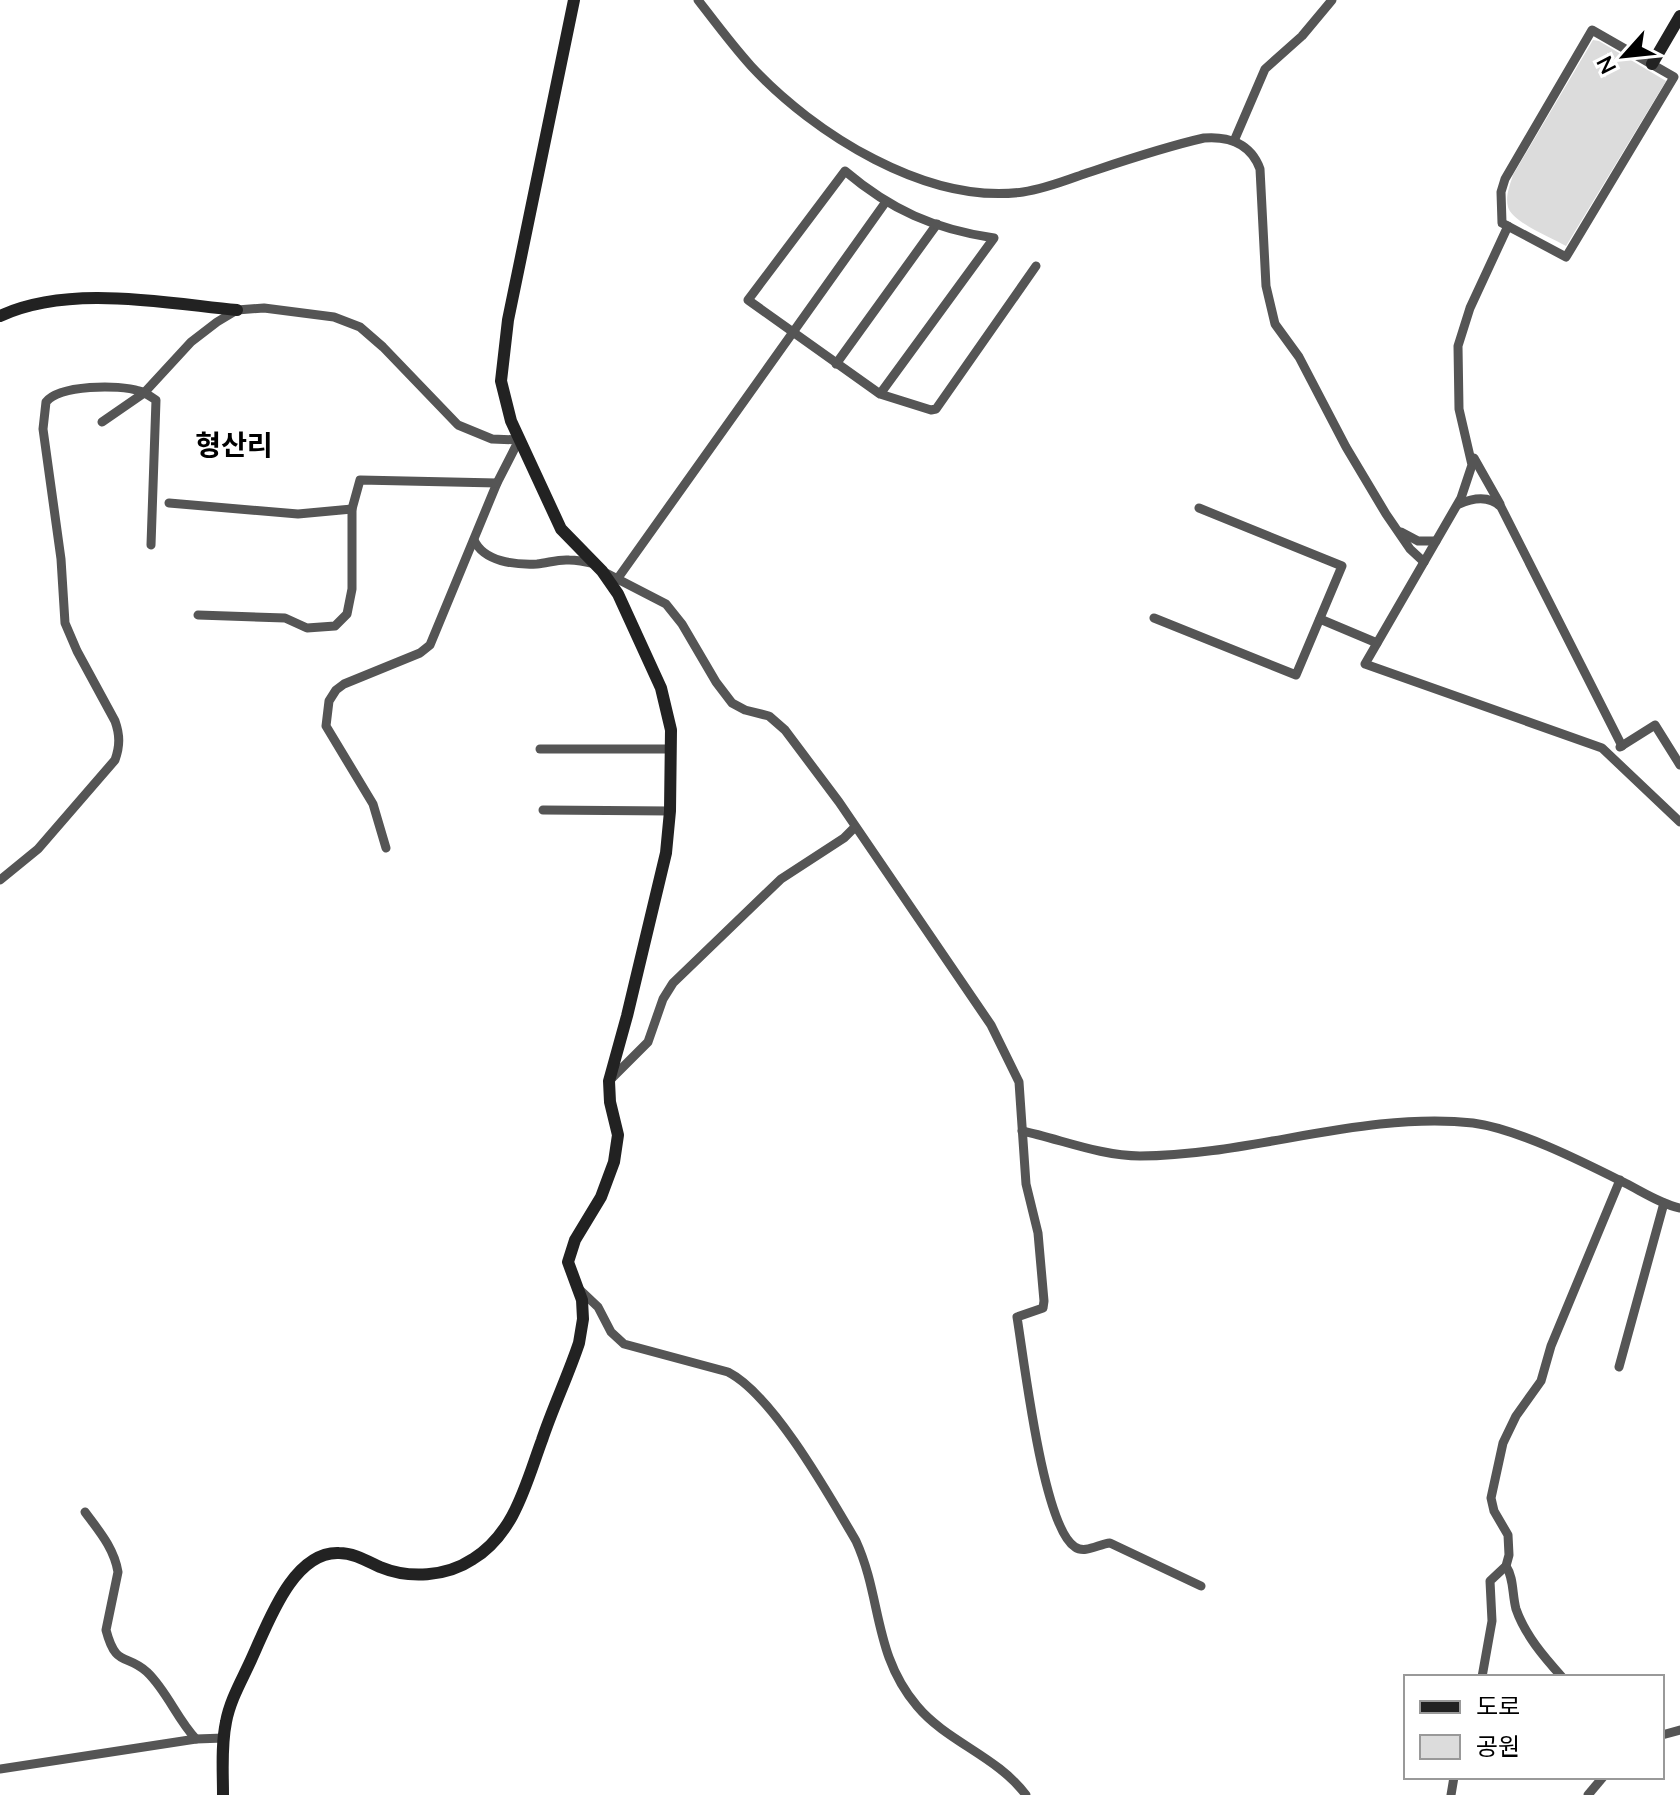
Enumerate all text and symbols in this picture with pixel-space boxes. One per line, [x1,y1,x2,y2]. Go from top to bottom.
north arrow [1584,16,1664,96]
text: N [1590,50,1624,79]
district label: 형산리 [195,427,273,465]
legend [1404,1675,1664,1779]
text: 도로 [1476,1691,1520,1723]
text: 공원 [1476,1731,1520,1763]

